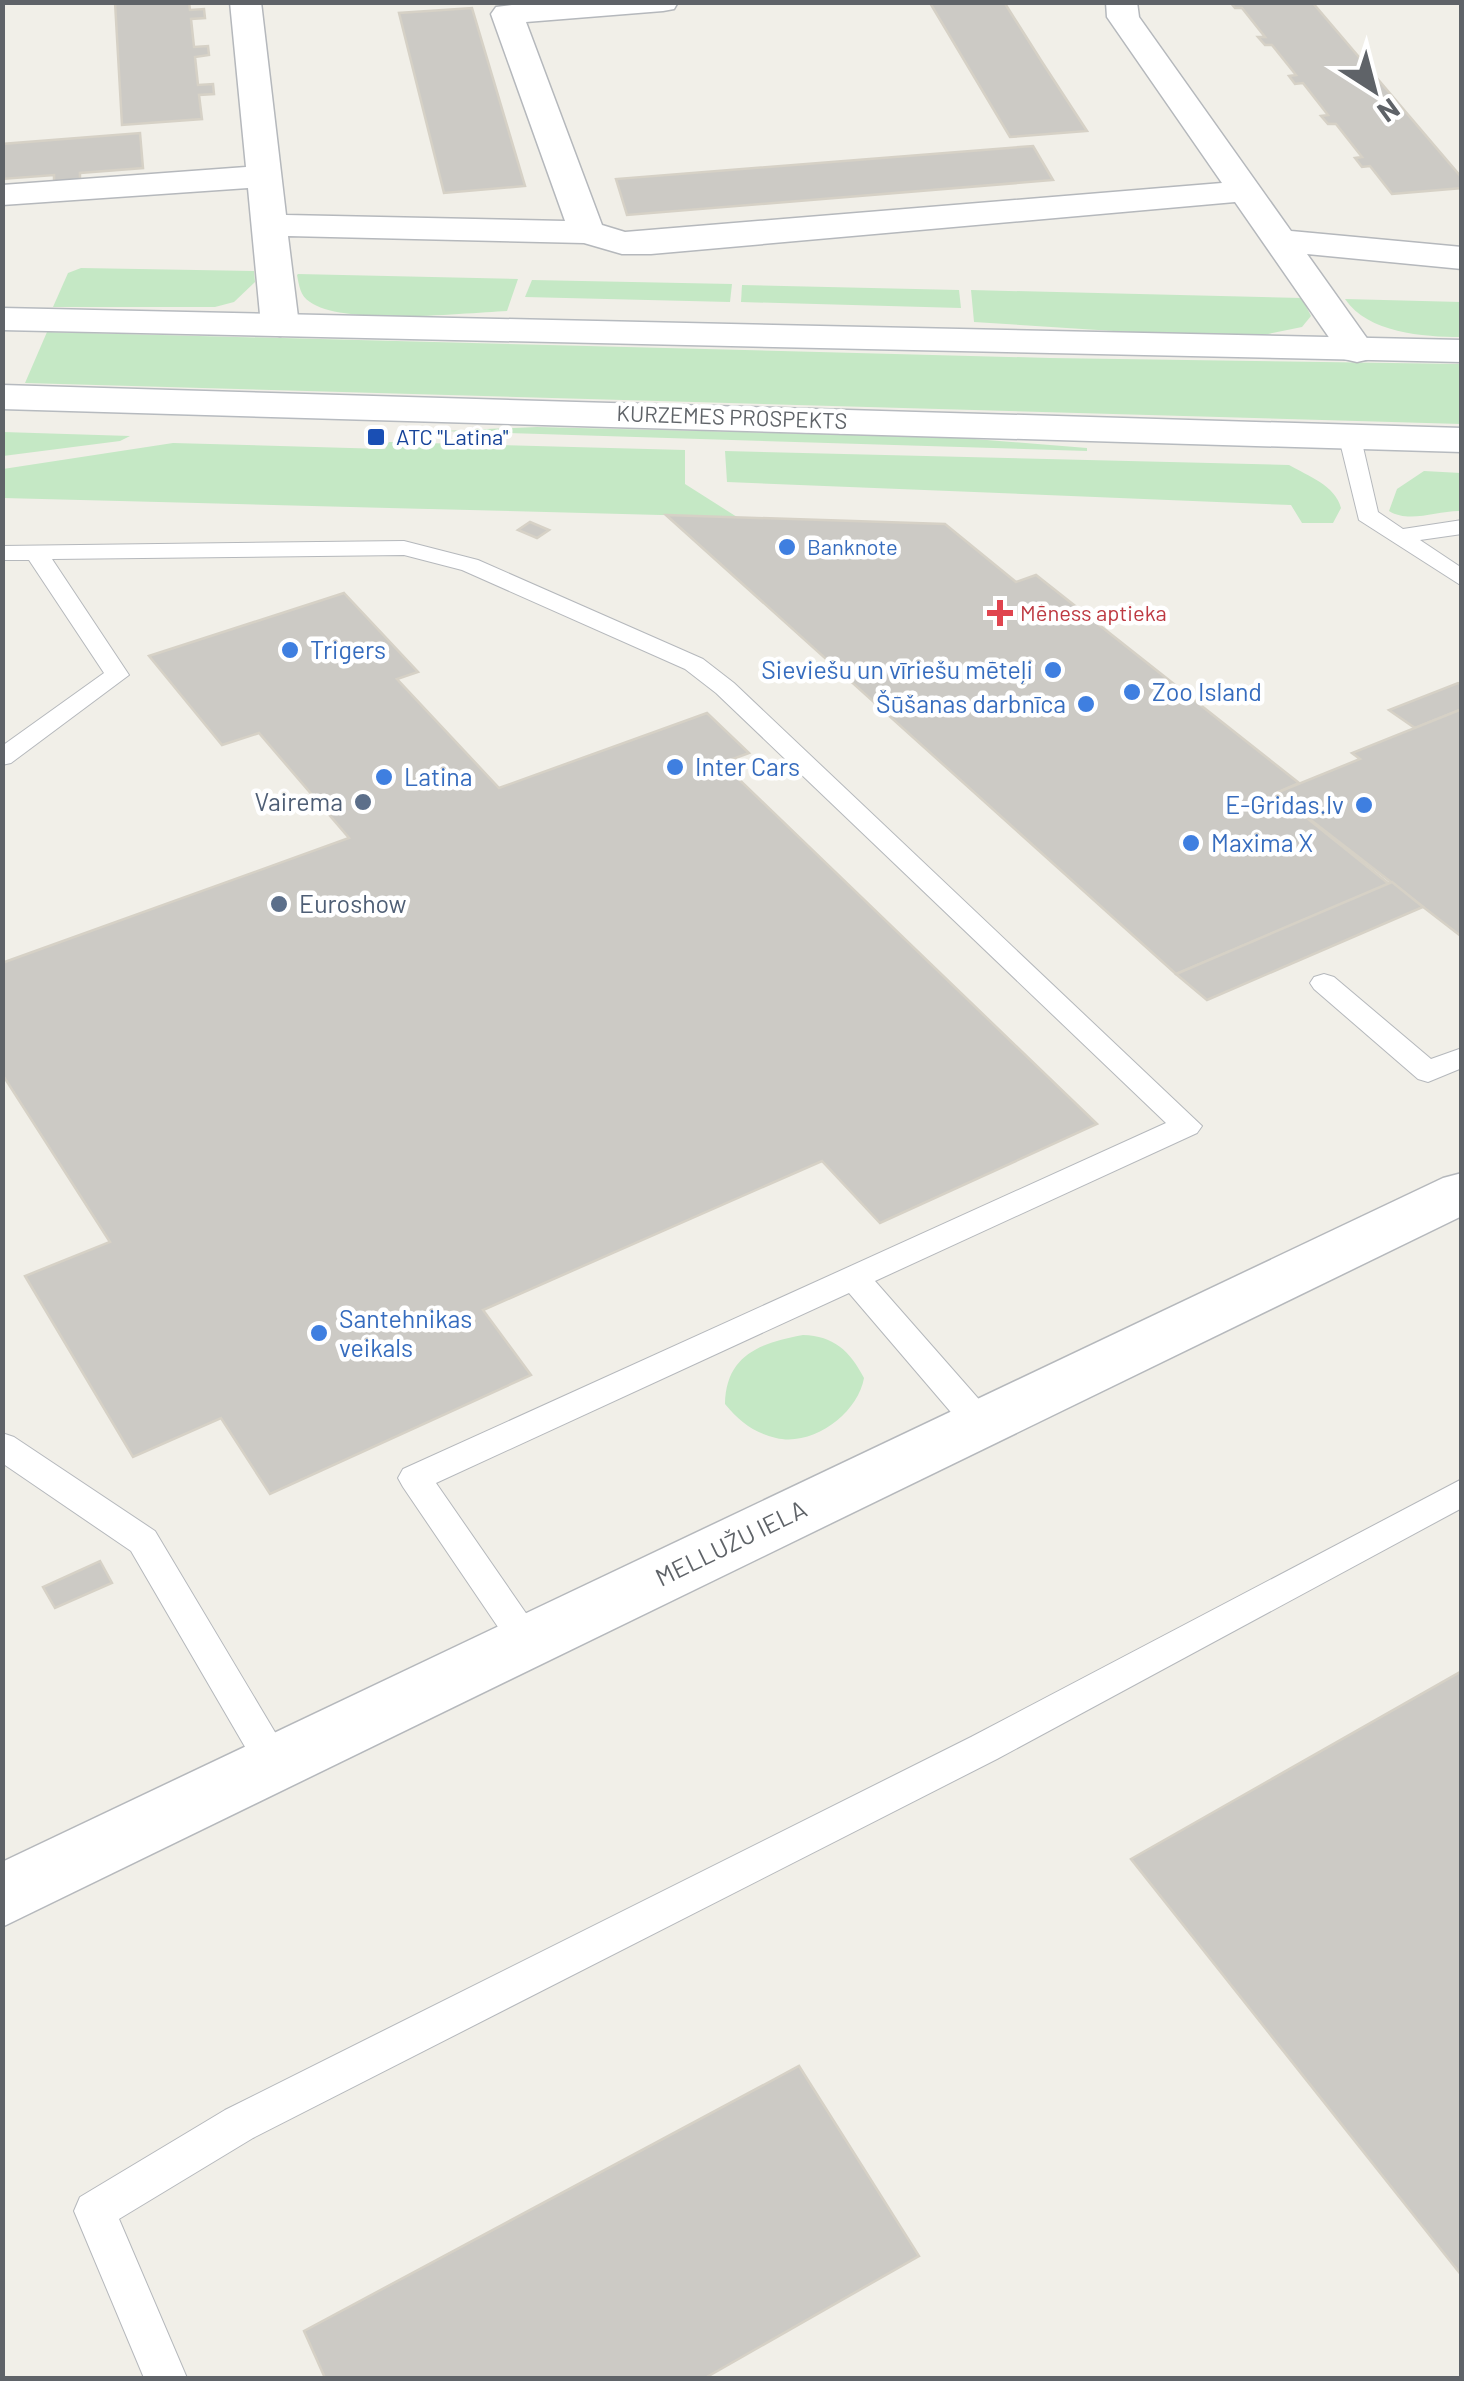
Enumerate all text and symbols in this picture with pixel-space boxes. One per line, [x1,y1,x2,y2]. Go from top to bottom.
north arrow [1324,40,1424,140]
text: N [1372,92,1407,130]
street label: KURZEMES PROSPEKTS [616,399,848,433]
place label: ATC "Latina" [396,423,509,449]
marker: ATC "Latina" [365,426,387,448]
place label: Banknote [807,533,898,559]
marker: Banknote [776,536,798,558]
place label: Mēness aptieka [1020,599,1167,625]
marker: Mēness aptieka [989,602,1011,624]
place label: Trigers [310,634,386,664]
marker: Trigers [279,639,301,661]
place label: Sieviešu un vīriešu mēteļi [761,654,1033,684]
marker: Sieviešu un vīriešu mēteļi [1042,659,1064,681]
place label: Zoo Island [1152,676,1262,706]
marker: Zoo Island [1121,681,1143,703]
place label: Šūšanas darbnīca [876,688,1066,718]
marker: Šūšanas darbnīca [1075,693,1097,715]
place label: Inter Cars [695,751,800,781]
marker: Inter Cars [664,756,686,778]
place label: Latina [404,761,473,791]
marker: Latina [373,766,395,788]
place label: Vairema [255,786,343,816]
place label: E-Gridas.lv [1225,789,1344,819]
marker: Vairema [352,791,374,813]
marker: E-Gridas.lv [1353,794,1375,816]
place label: Maxima X [1211,827,1313,857]
marker: Maxima X [1180,832,1202,854]
place label: Euroshow [299,888,407,918]
marker: Euroshow [268,893,290,915]
place label: Santehnikas veikals [339,1303,472,1362]
marker: Santehnikas veikals [308,1322,330,1344]
street label: MELLUŽU IELA [650,1493,811,1592]

